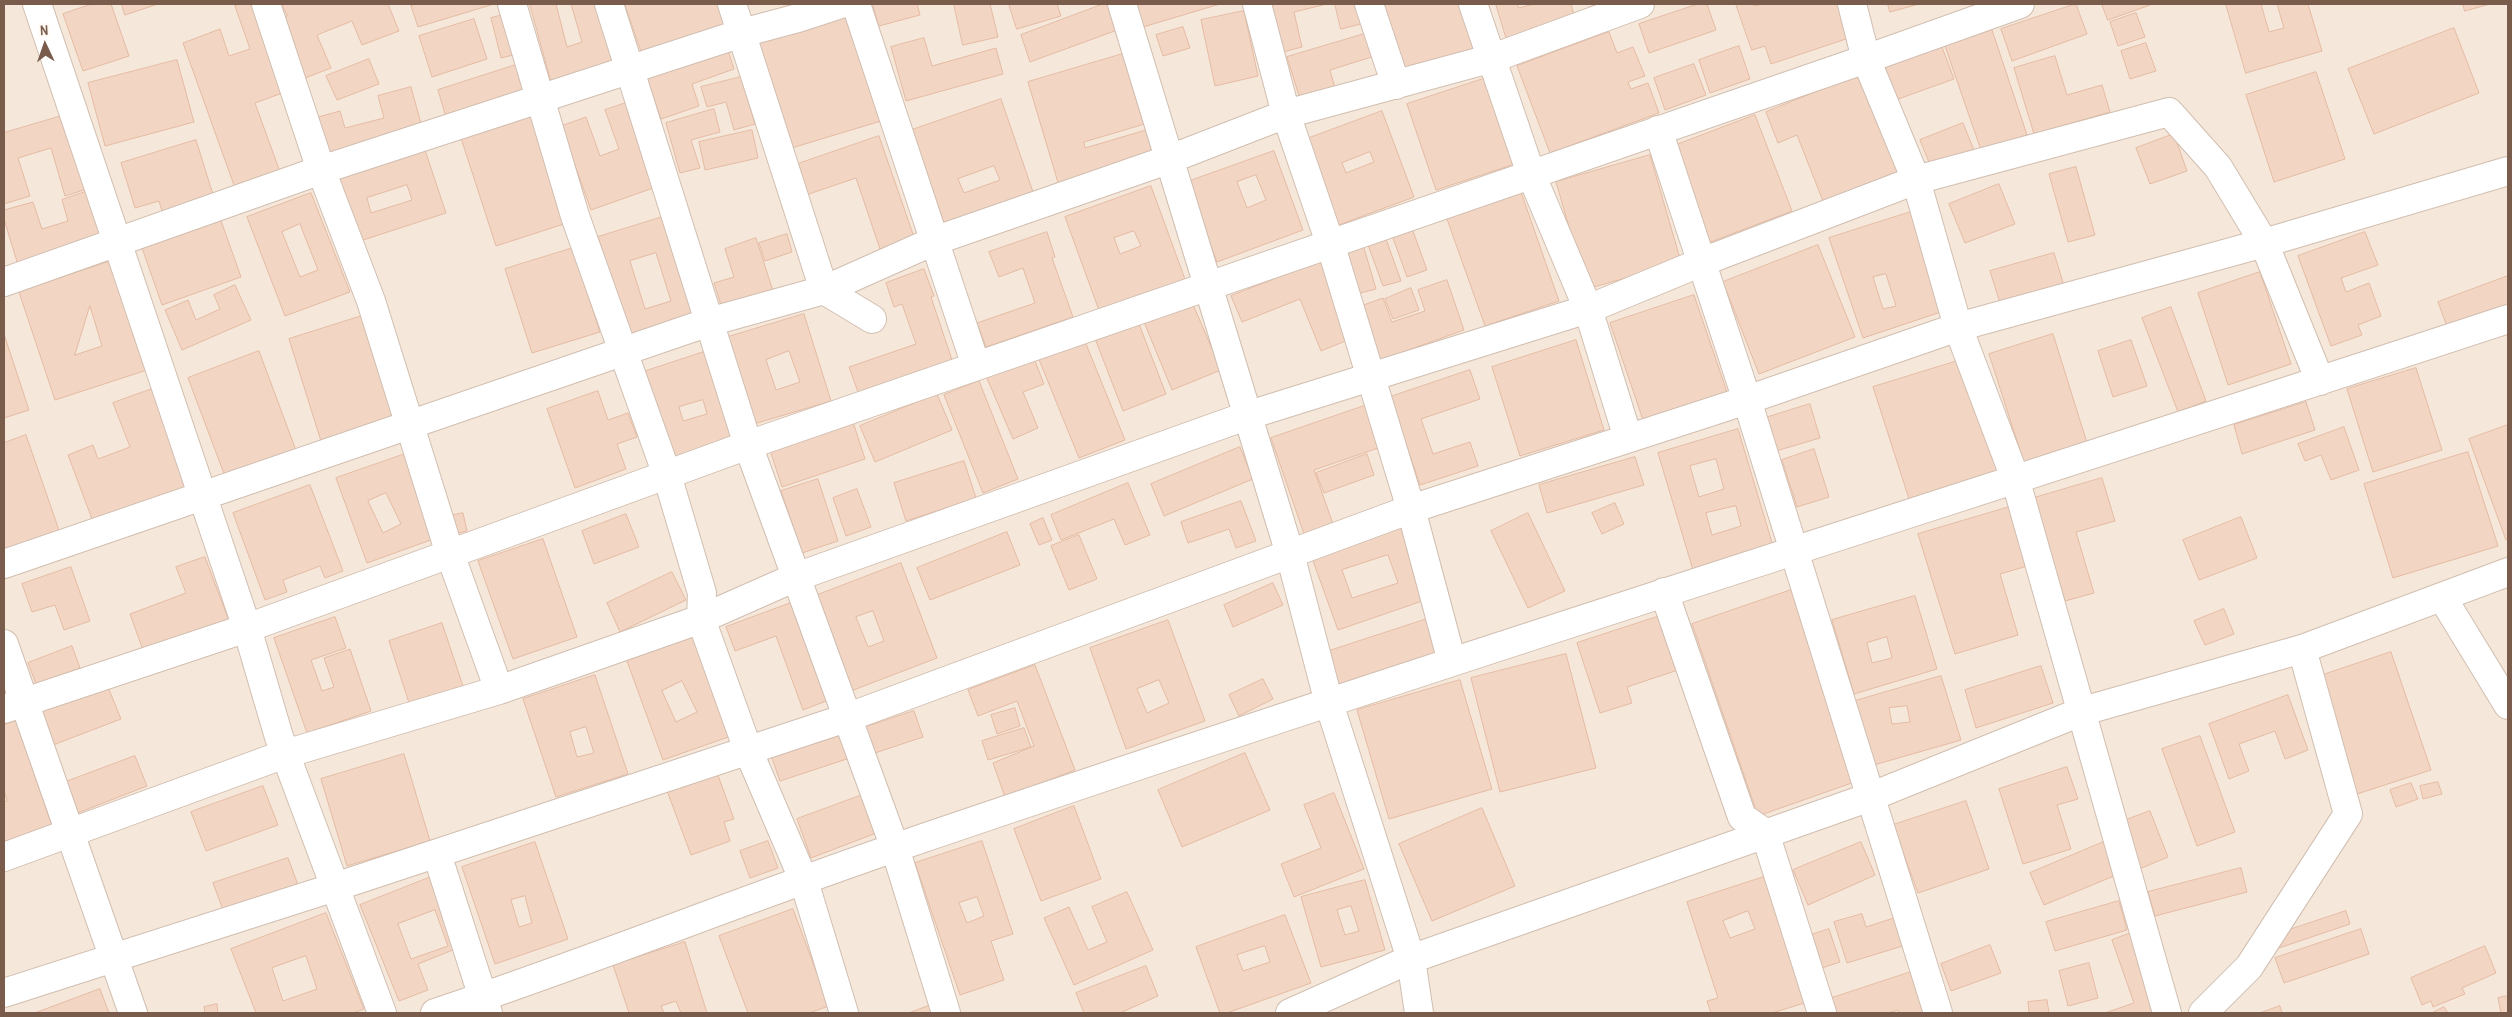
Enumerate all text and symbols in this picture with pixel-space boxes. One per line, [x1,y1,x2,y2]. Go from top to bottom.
north arrow [20,20,70,70]
text: N [40,21,49,39]

